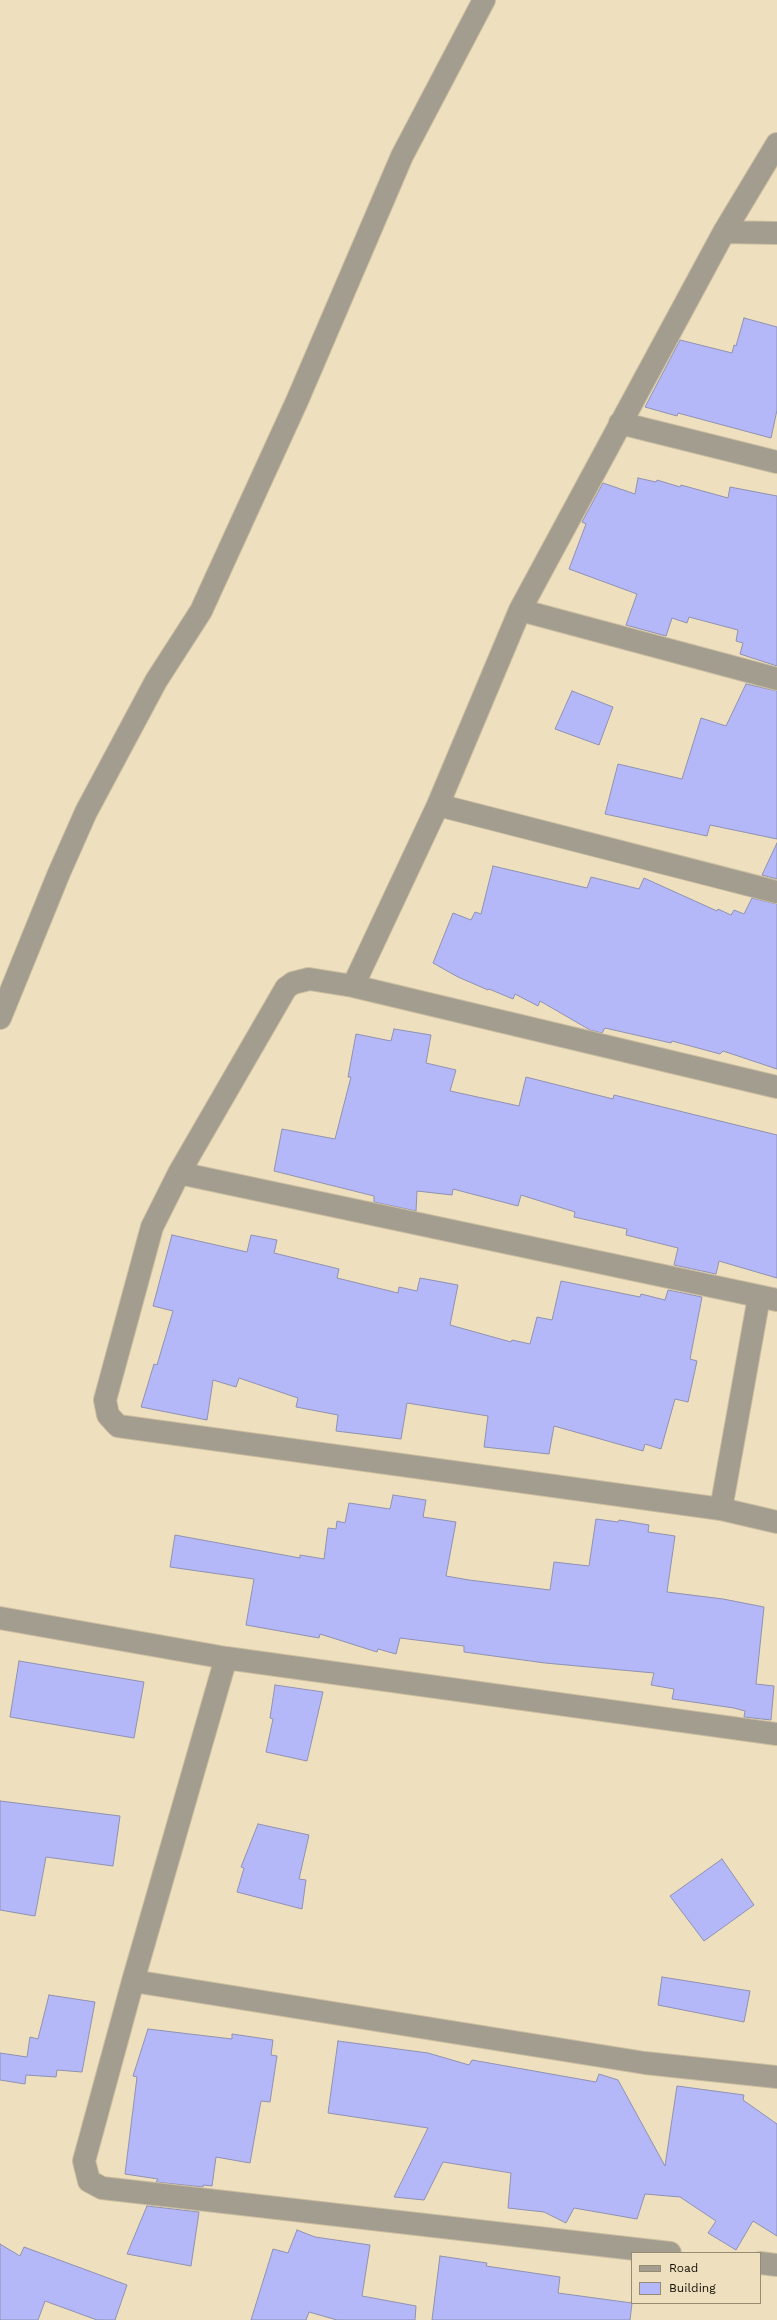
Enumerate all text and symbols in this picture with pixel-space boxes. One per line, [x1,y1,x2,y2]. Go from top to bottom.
legend [631,2252,761,2304]
text: Road [669,2261,698,2275]
text: Building [669,2281,716,2295]

